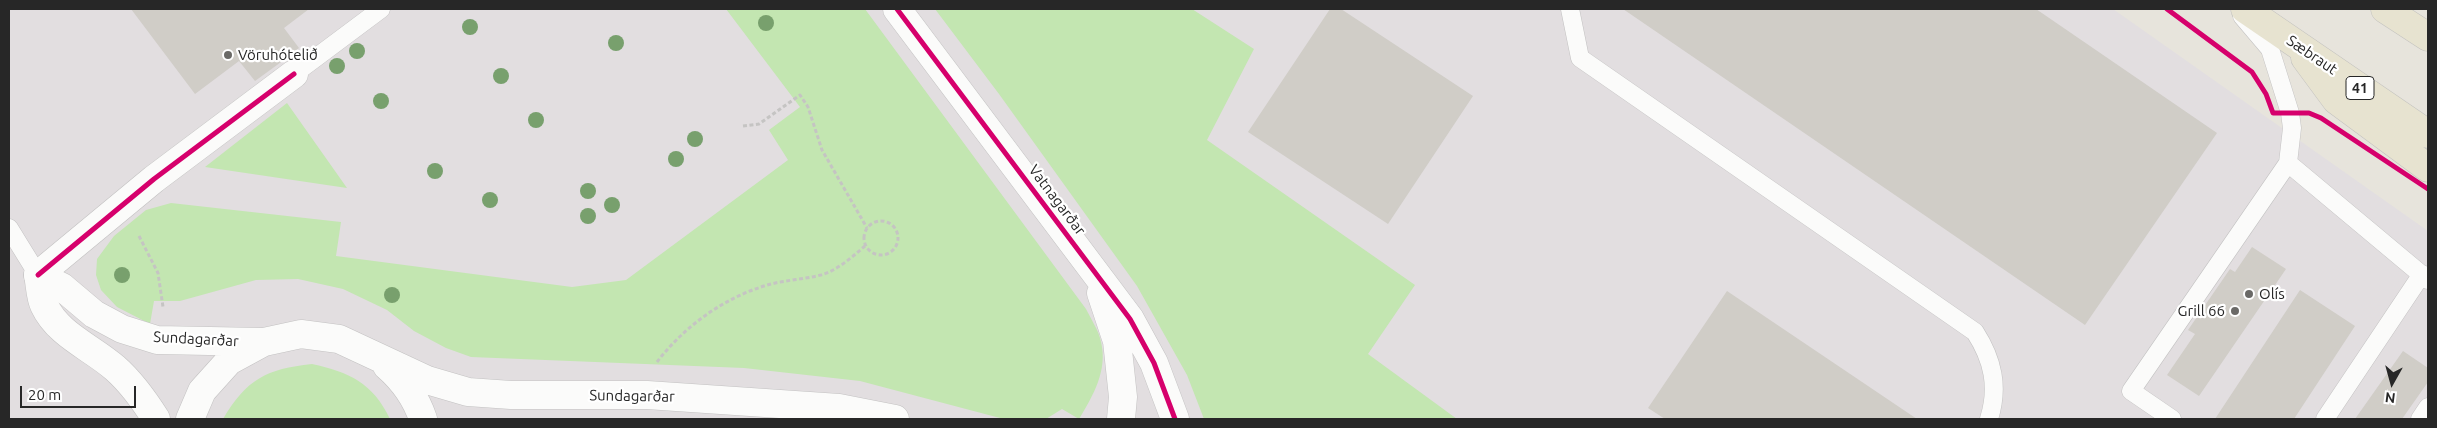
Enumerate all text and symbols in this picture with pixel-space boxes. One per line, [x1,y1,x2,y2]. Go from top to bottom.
street label: Sæbraut [2283,32,2341,78]
place label: Vöruhótelið [238,46,318,64]
marker: Vöruhótelið [222,49,234,61]
road number: 41 [2346,76,2374,100]
street label: Vatnagarðar [1025,161,1089,239]
place label: Olís [2259,285,2285,303]
marker: Olís [2243,288,2255,300]
place label: Grill 66 [2178,302,2225,320]
marker: Grill 66 [2229,305,2241,317]
street label: Sundagarðar [153,328,239,350]
north arrow [2367,358,2417,408]
scale bar [22,376,139,408]
text: 20 m [28,386,61,403]
street label: Sundagarðar [589,386,675,406]
text: N [2384,389,2396,406]

